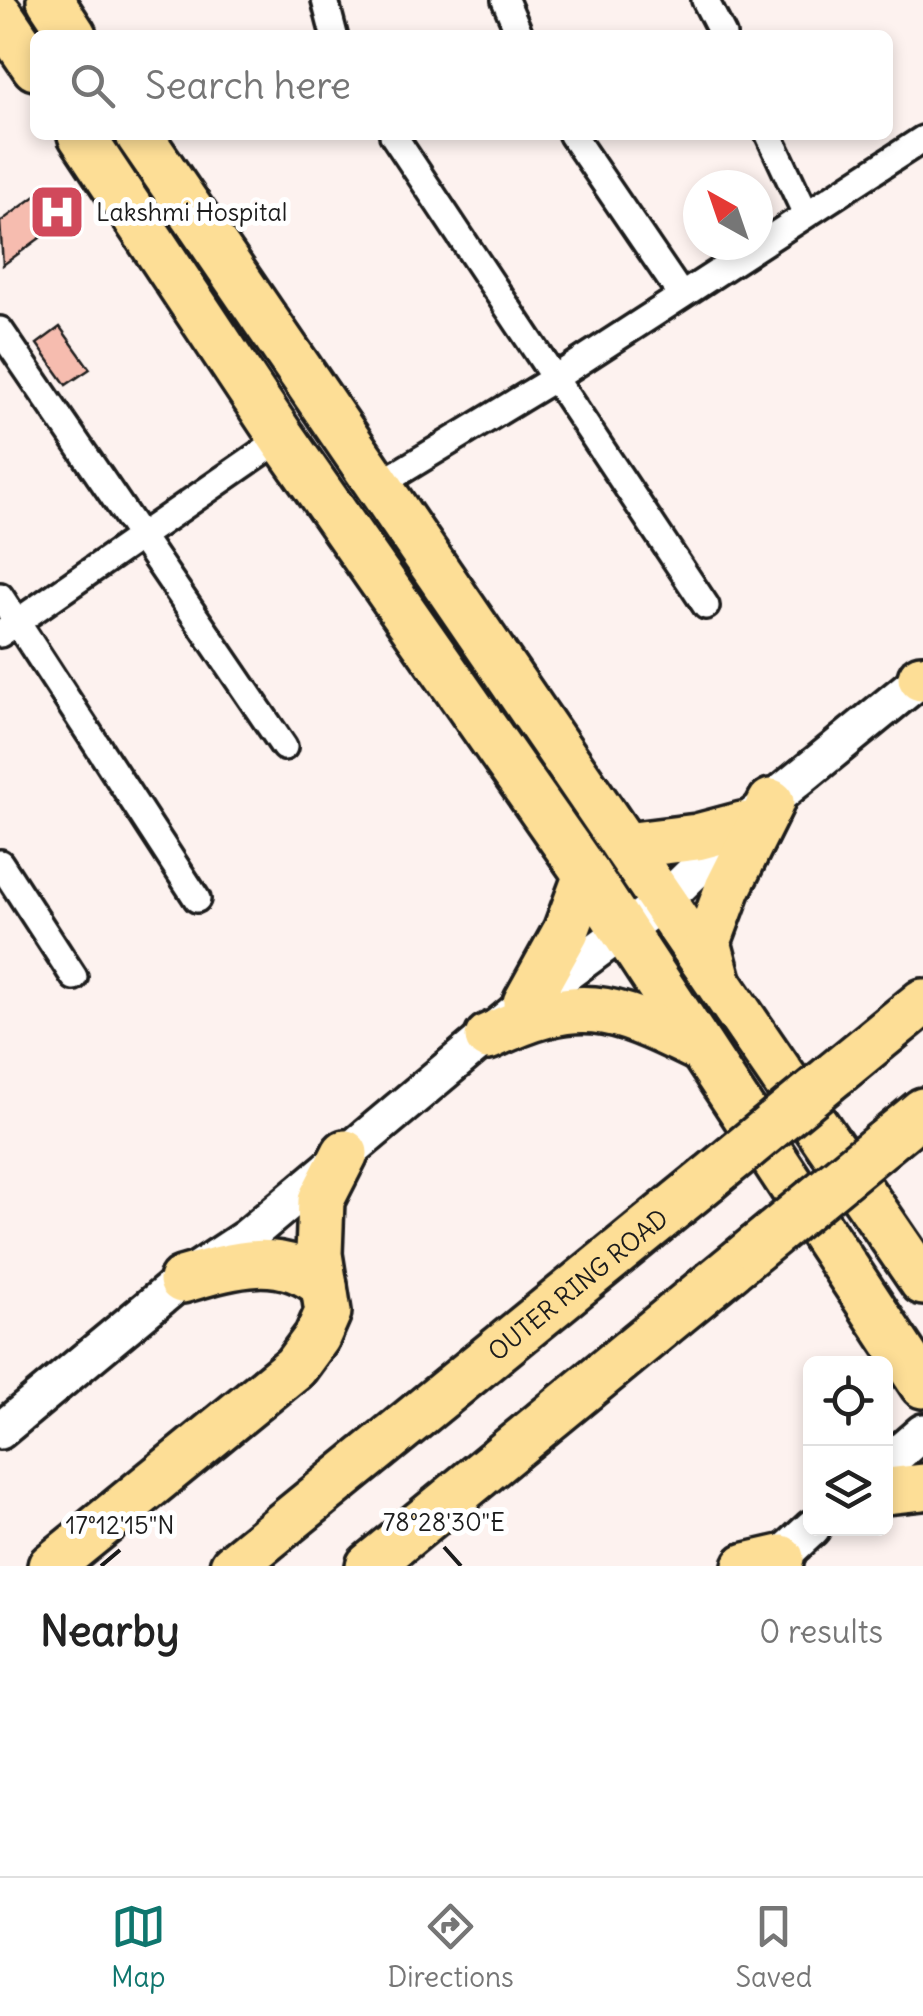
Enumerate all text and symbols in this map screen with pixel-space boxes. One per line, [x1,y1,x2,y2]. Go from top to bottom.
search box [30,30,893,140]
icon: search [65,58,120,113]
text: Search here [145,62,351,109]
north arrow [683,170,773,260]
hospital icon: Lakshmi Hospital [27,182,87,242]
place label: Lakshmi Hospital [96,196,287,228]
street label: OUTER RING ROAD [481,1202,675,1368]
map controls [803,1356,893,1536]
button: locate [803,1356,893,1446]
button: layers [803,1446,893,1536]
text: 78°28'30"E [383,1506,505,1538]
text: 17°12'15"N [65,1509,175,1541]
text: Nearby [40,1605,179,1657]
text: 0 results [759,1611,883,1652]
tab: Map [111,1899,166,1995]
tab: Directions [387,1899,514,1995]
tab: Saved [735,1899,812,1995]

